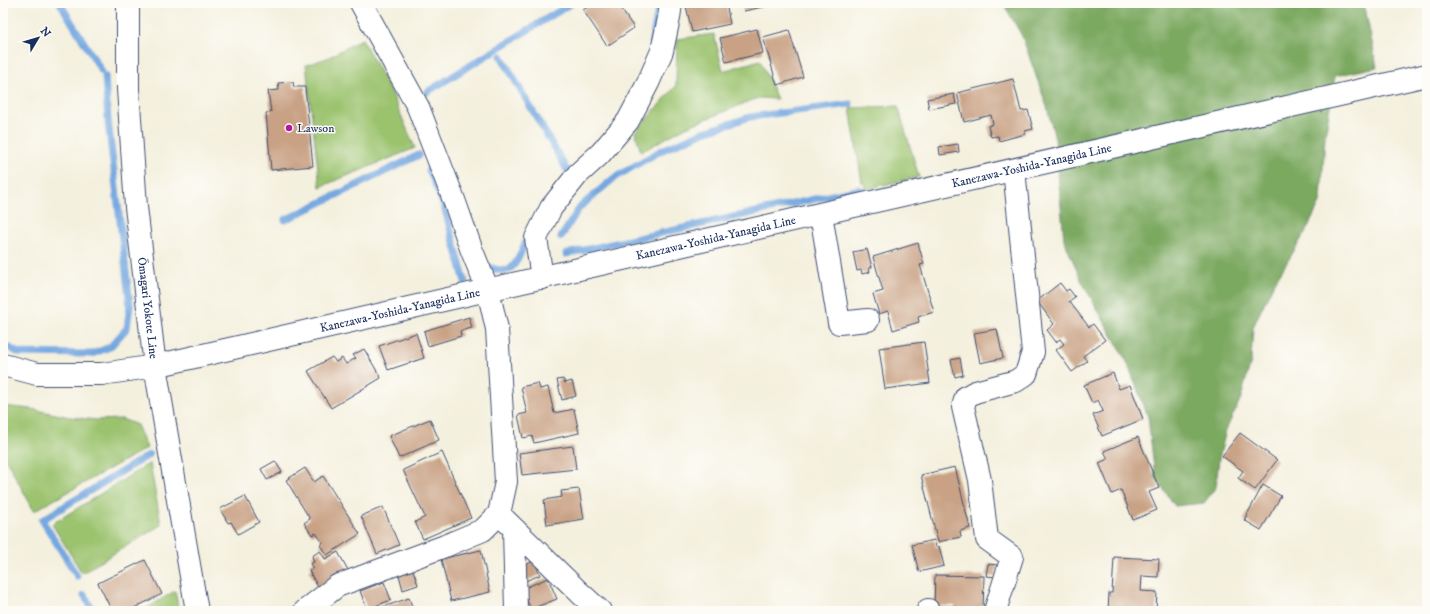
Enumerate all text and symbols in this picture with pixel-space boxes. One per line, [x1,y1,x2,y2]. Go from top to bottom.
north arrow [18,18,58,58]
text: N [37,25,53,40]
place label: Lawson [297,121,335,136]
marker: Lawson [284,123,294,133]
street label: Kanezawa-Yoshida-Yanagida Line [950,140,1113,191]
street label: Kanezawa-Yoshida-Yanagida Line [634,212,797,263]
street label: Ōmagari Yokote Line [135,256,162,360]
street label: Kanezawa-Yoshida-Yanagida Line [318,284,481,336]

